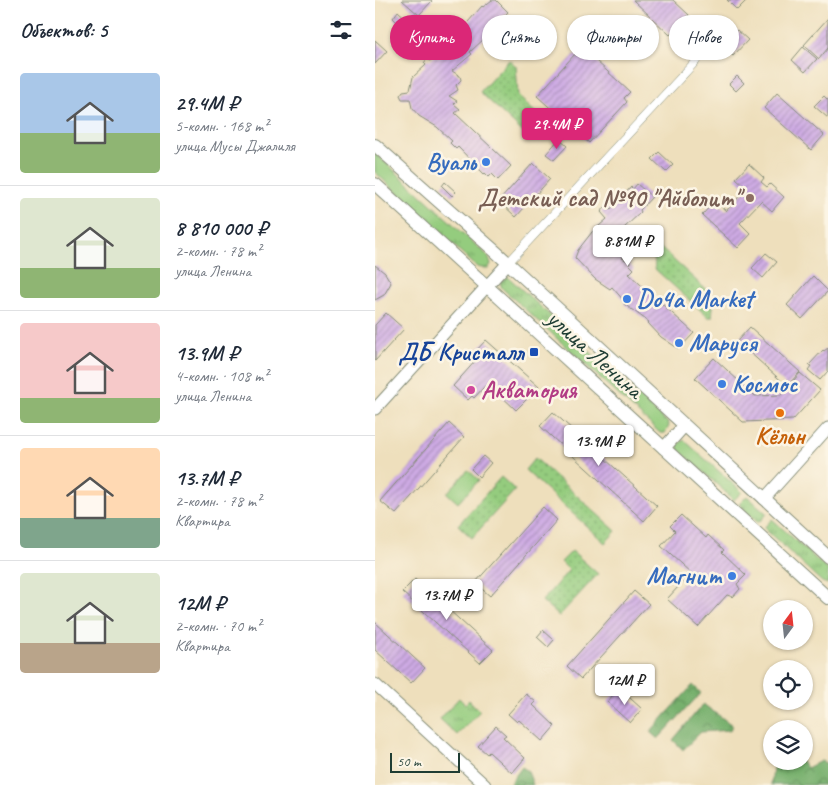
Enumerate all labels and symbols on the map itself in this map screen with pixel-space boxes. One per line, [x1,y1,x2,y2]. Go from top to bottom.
pin: 29.4M ₽ [511,108,603,150]
place label: Вуаль [426,146,478,178]
marker: Вуаль [480,156,492,168]
place label: Детский сад №90 "Айболит" [478,182,745,214]
marker: Детский сад №90 "Айболит" [744,192,756,204]
pin: 8.81M ₽ [582,224,674,267]
place label: Do4a Market [637,283,757,315]
marker: Do4a Market [621,293,633,305]
street label: улица Ленина [539,301,652,407]
place label: Маруся [689,327,759,359]
place label: ДБ Кристалл [398,336,525,368]
marker: Маруся [673,337,685,349]
marker: ДБ Кристалл [528,346,540,358]
place label: Космос [732,368,798,400]
place label: Акватория [481,374,578,406]
marker: Космос [716,378,728,390]
marker: Акватория [465,384,477,396]
marker: Кёльн [774,407,786,419]
place label: Кёльн [755,420,806,452]
pin: 13.9M ₽ [553,424,645,467]
place label: Магнит [646,560,723,592]
marker: Магнит [726,570,738,582]
pin: 13.7M ₽ [401,578,493,621]
north arrow [763,600,813,650]
pin: 12M ₽ [590,664,660,706]
scale bar [390,750,460,773]

